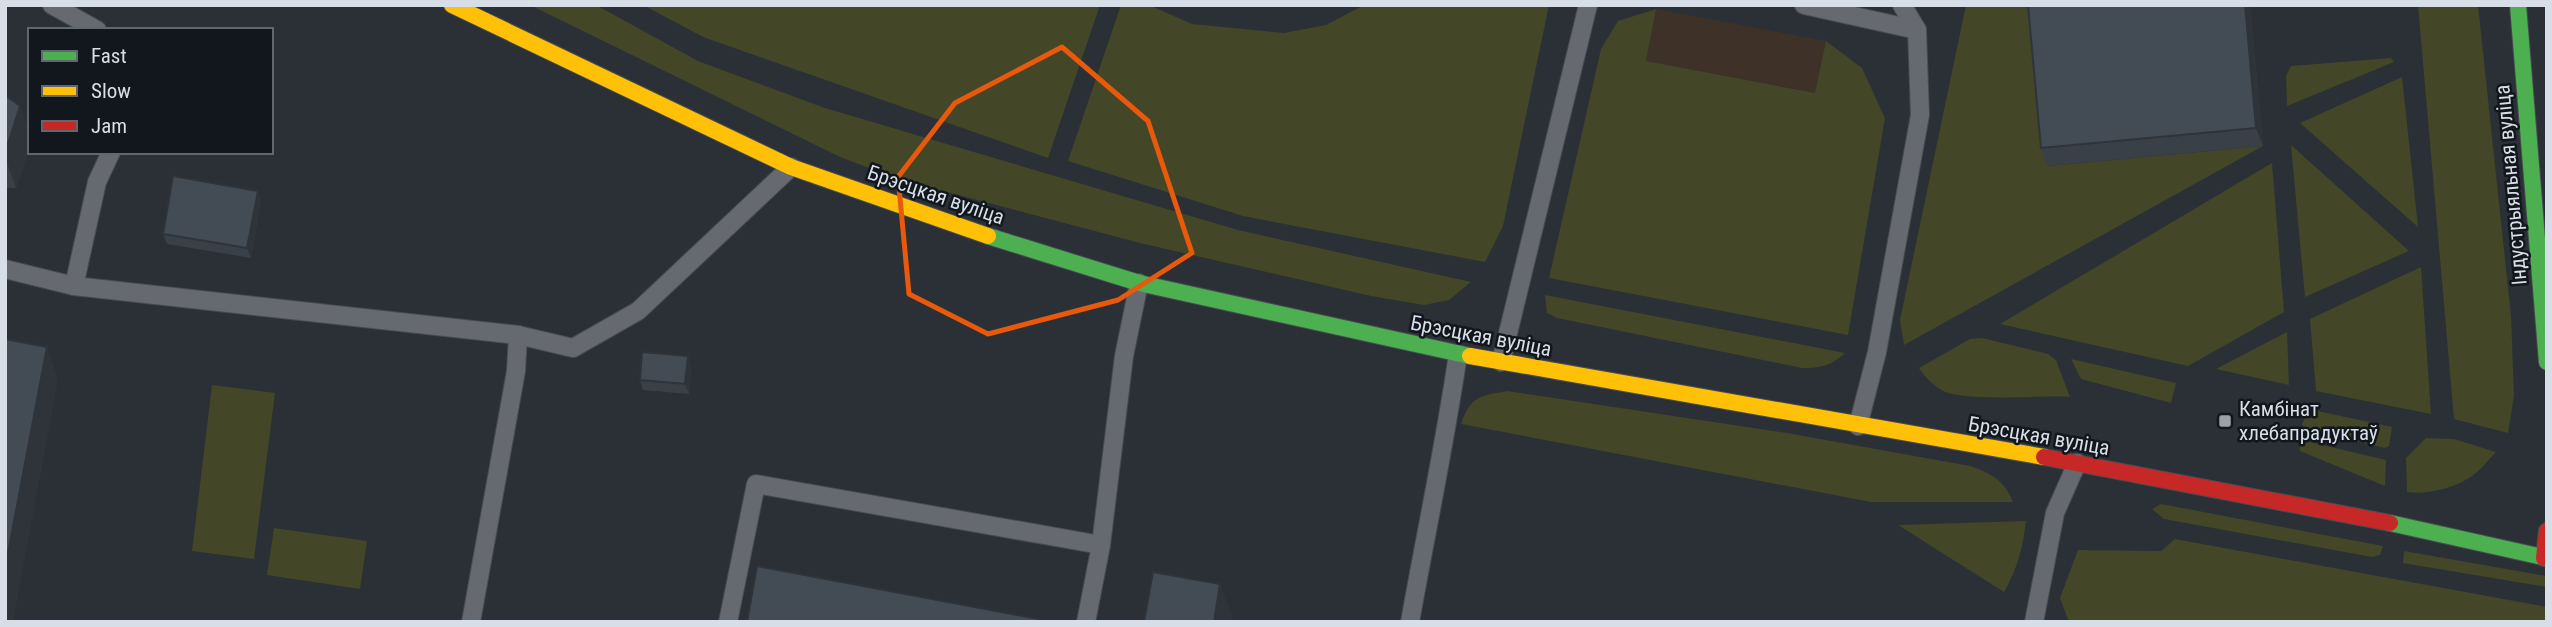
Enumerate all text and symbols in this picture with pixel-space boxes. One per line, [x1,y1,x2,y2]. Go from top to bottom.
legend [28,28,273,154]
text: Fast [91,44,127,68]
text: Slow [91,79,131,103]
street label: Індустрыяльная вуліца [2490,84,2532,286]
text: Jam [91,114,127,138]
street label: Брэсцкая вуліца [864,160,1008,230]
street label: Брэсцкая вуліца [1409,311,1553,361]
place label: Камбінат хлебапрадуктаў [2239,397,2378,445]
street label: Брэсцкая вуліца [1966,412,2112,460]
marker: Камбінат хлебапрадуктаў [2217,413,2233,429]

